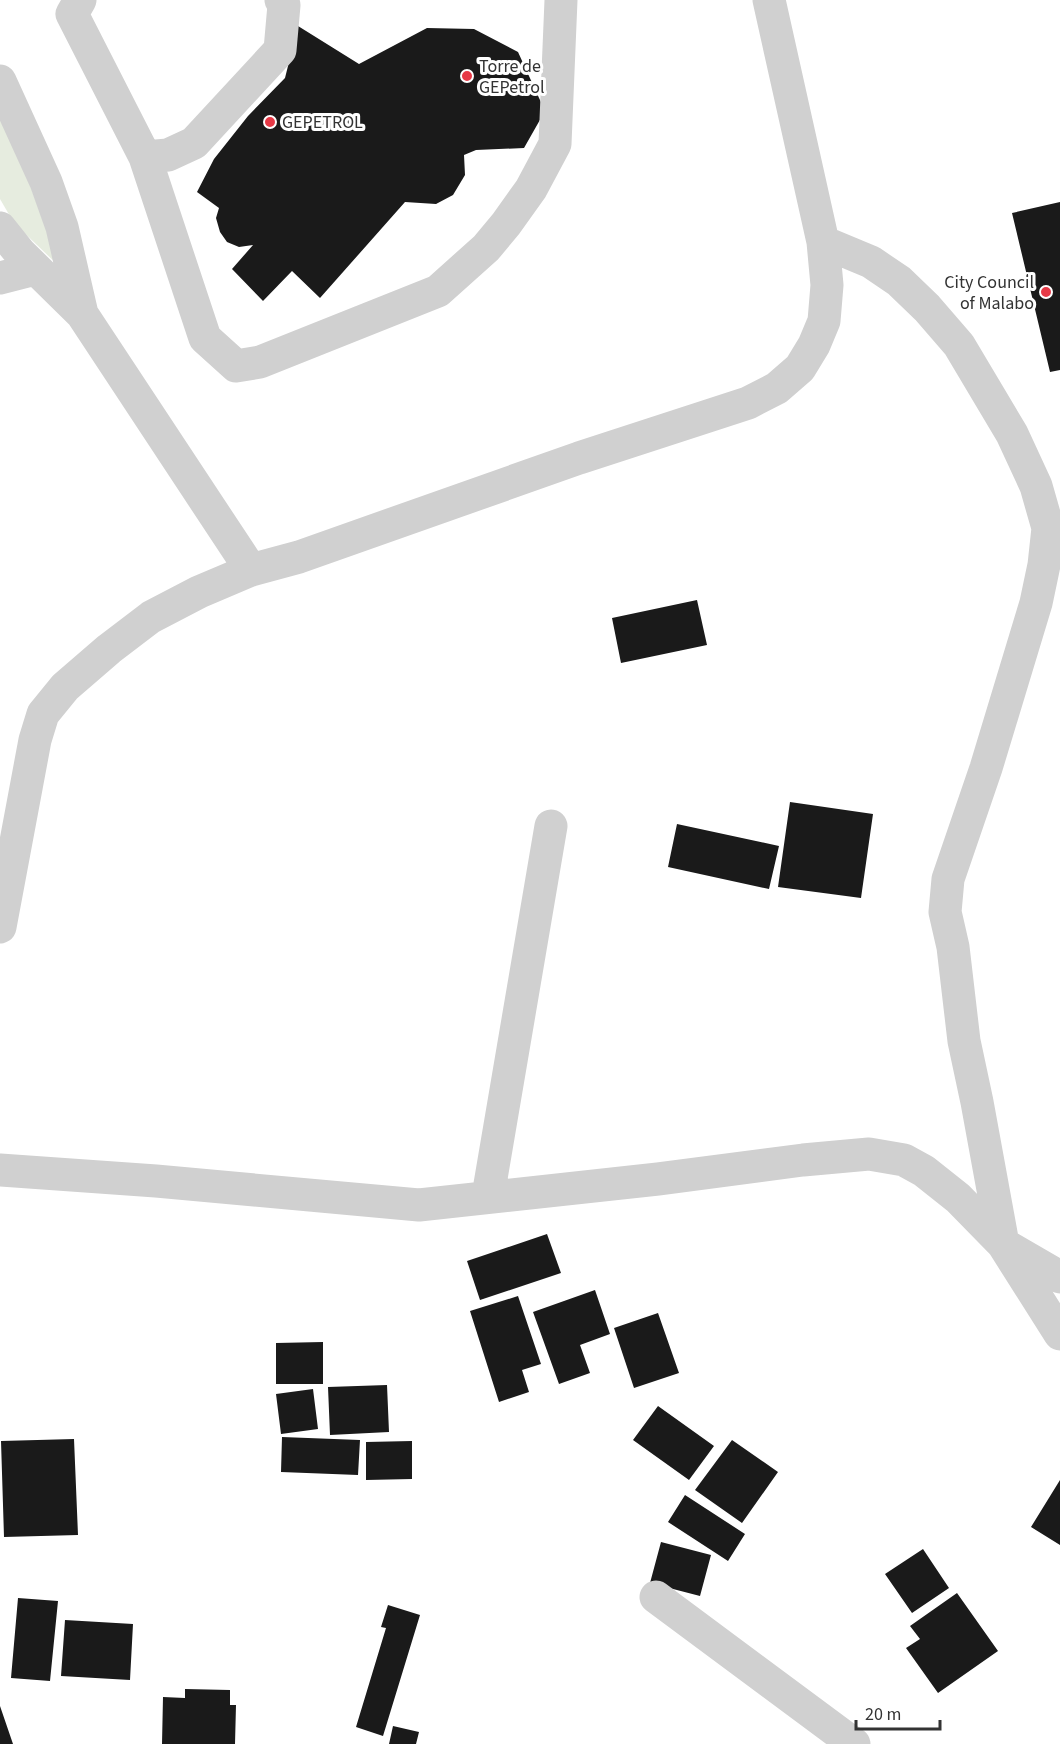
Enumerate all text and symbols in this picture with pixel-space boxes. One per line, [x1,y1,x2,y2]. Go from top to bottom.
place label: Torre de GEPetrol [479,54,545,100]
marker: Torre de GEPetrol [460,69,474,83]
place label: GEPETROL [282,110,363,135]
marker: GEPETROL [263,115,277,129]
place label: City Council of Malabo [944,270,1034,316]
marker: City Council of Malabo [1039,285,1053,299]
scale bar [856,1693,940,1731]
text: 20 m [865,1702,901,1727]

